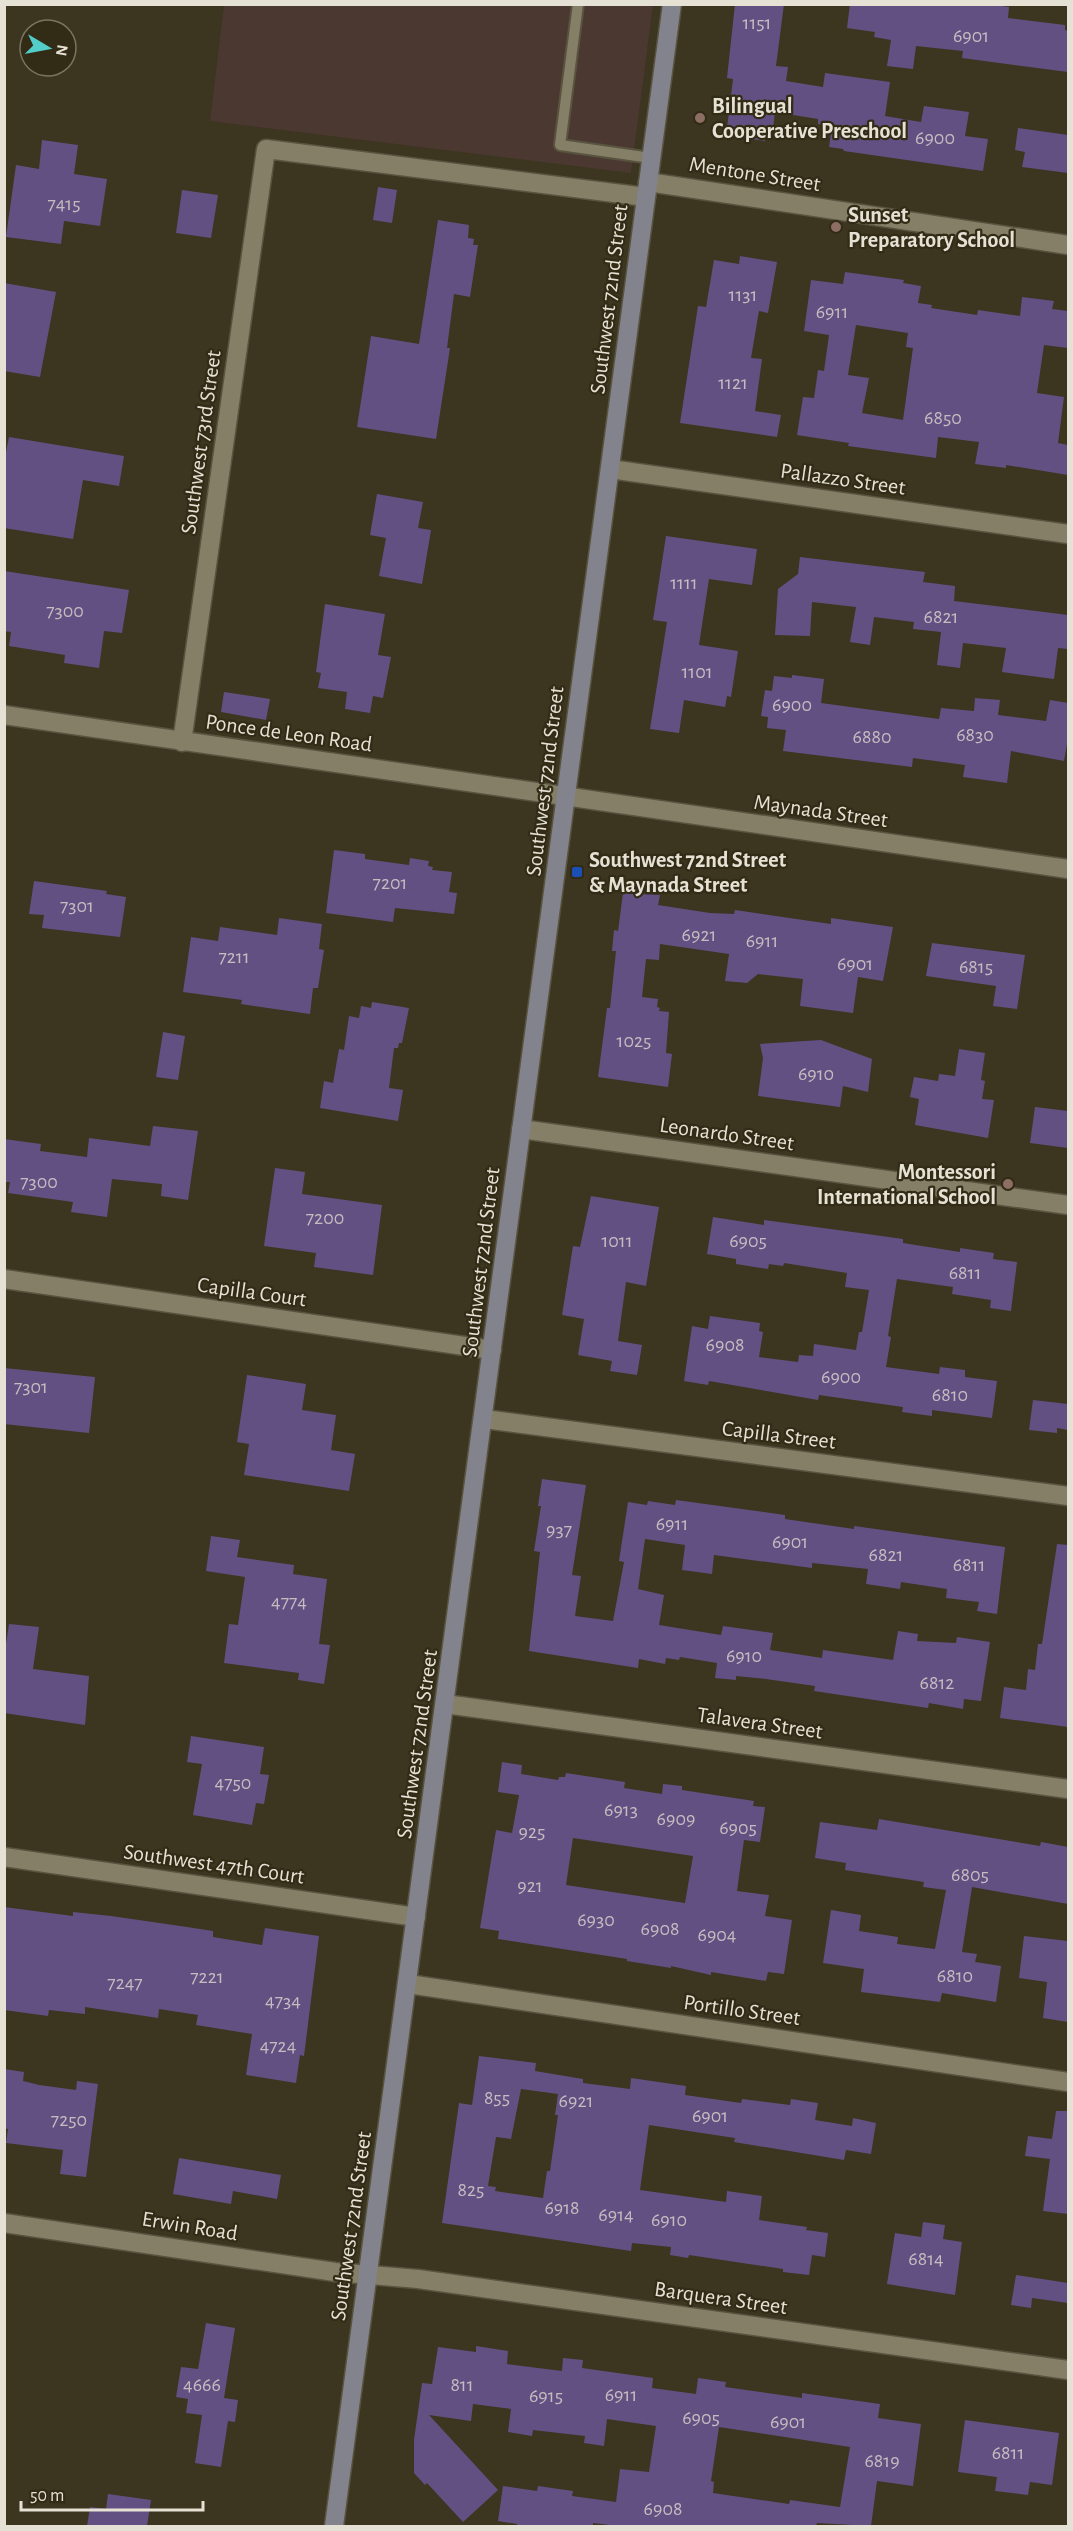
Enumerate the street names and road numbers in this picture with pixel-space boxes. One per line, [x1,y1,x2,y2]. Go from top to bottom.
street label: Mentone Street [688,153,822,195]
street label: Southwest 72nd Street [586,203,632,395]
street label: Southwest 73rd Street [177,349,225,536]
street label: Pallazzo Street [779,459,907,499]
street label: Southwest 72nd Street [522,685,568,877]
street label: Ponce de Leon Road [204,710,374,756]
street label: Maynada Street [753,791,889,831]
street label: Leonardo Street [658,1114,796,1154]
street label: Southwest 72nd Street [458,1166,504,1358]
street label: Capilla Court [196,1273,308,1311]
street label: Capilla Street [721,1417,837,1453]
street label: Southwest 72nd Street [393,1648,441,1840]
street label: Talavera Street [696,1703,824,1743]
street label: Southwest 47th Court [122,1840,306,1888]
street label: Portillo Street [682,1991,802,2029]
street label: Southwest 72nd Street [327,2130,375,2322]
street label: Erwin Road [140,2208,239,2244]
street label: Barquera Street [653,2278,789,2318]

